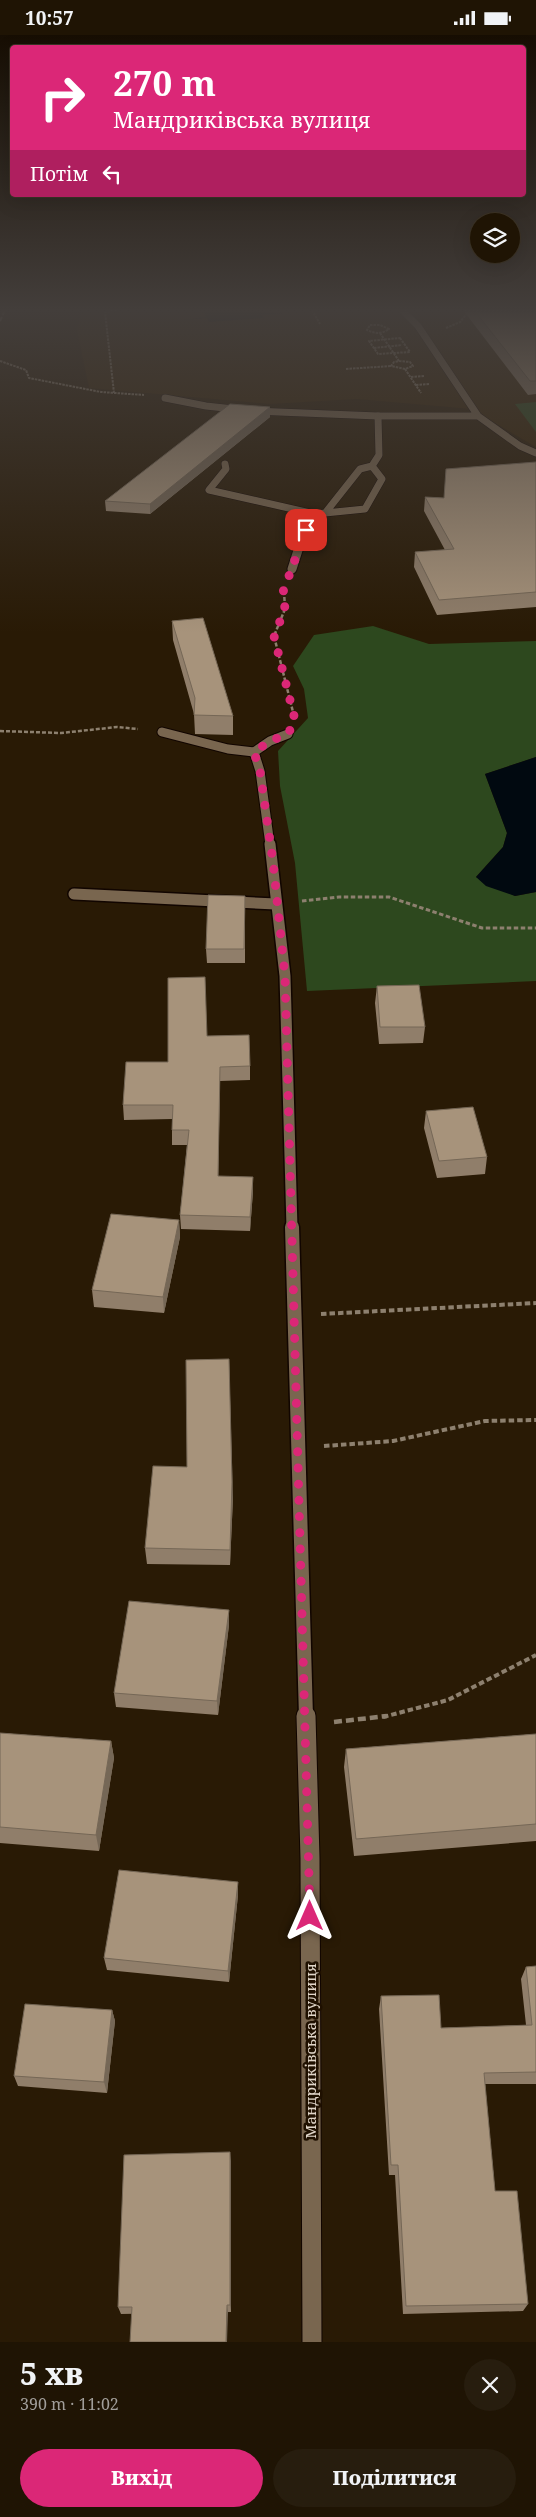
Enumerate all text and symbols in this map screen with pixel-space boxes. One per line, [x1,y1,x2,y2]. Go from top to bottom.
text: 10:57 [25,5,74,31]
text: 270 m [113,59,216,106]
icon: right [30,65,95,130]
text: Мандриківська вулиця [113,104,371,134]
icon: left [98,160,126,188]
text: Потім [30,161,88,187]
map controls [470,213,520,263]
button: layers [470,213,520,263]
pin [285,509,327,551]
icon: arrive [292,516,320,544]
position arrow [283,1889,335,1941]
street label: Мандриківська вулиця [300,1963,320,2139]
text: 5 хв [20,2353,83,2394]
button: close [464,2359,516,2411]
text: 390 m · 11:02 [20,2393,119,2415]
button: Вихід [20,2449,263,2507]
button: Поділитися [273,2449,516,2507]

